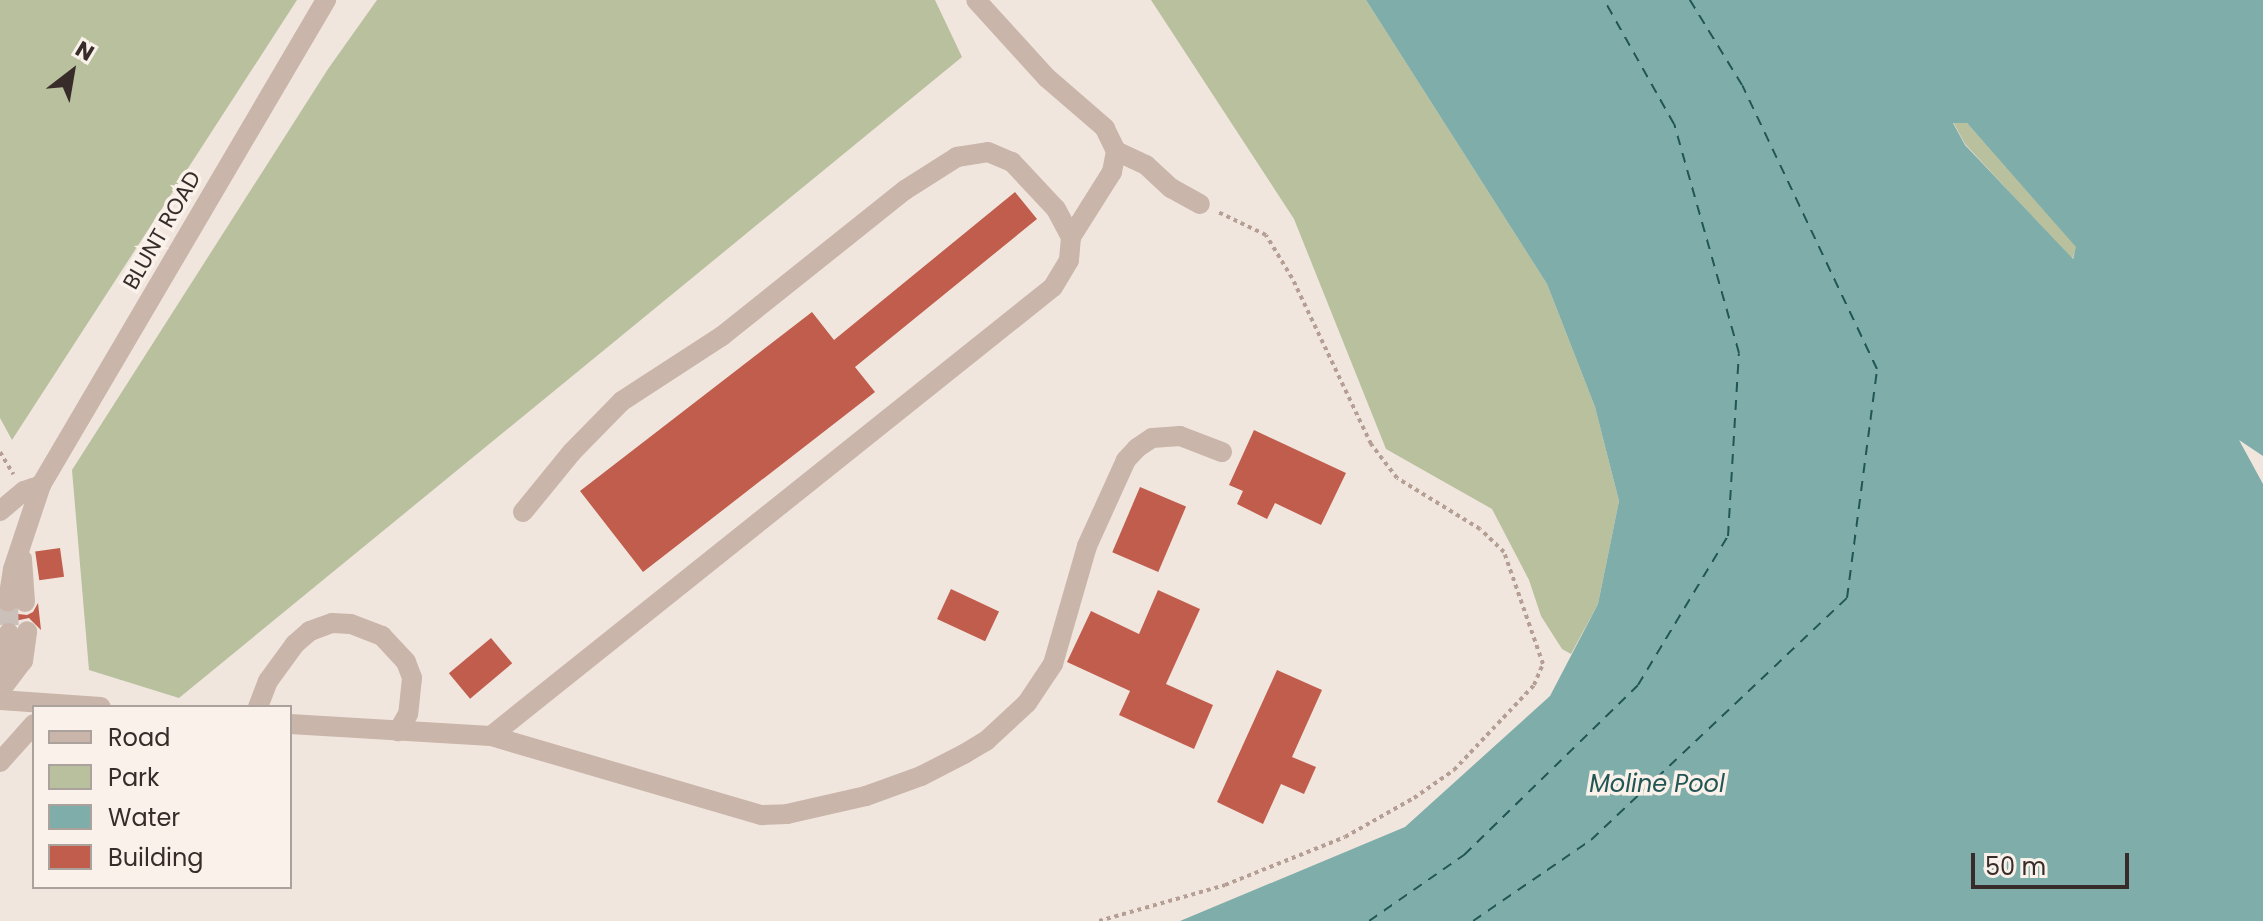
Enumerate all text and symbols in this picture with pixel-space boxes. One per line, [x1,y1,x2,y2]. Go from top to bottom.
north arrow [32,32,112,112]
text: N [70,33,100,69]
street label: BLUNT ROAD [118,166,206,294]
legend [32,705,292,889]
text: Road [108,721,170,754]
text: Park [108,761,159,794]
water label: Moline Pool [1589,770,1725,798]
text: Water [108,801,180,834]
scale bar [1975,837,2133,887]
text: Building [108,841,204,874]
text: 50 m [1985,850,2046,883]

